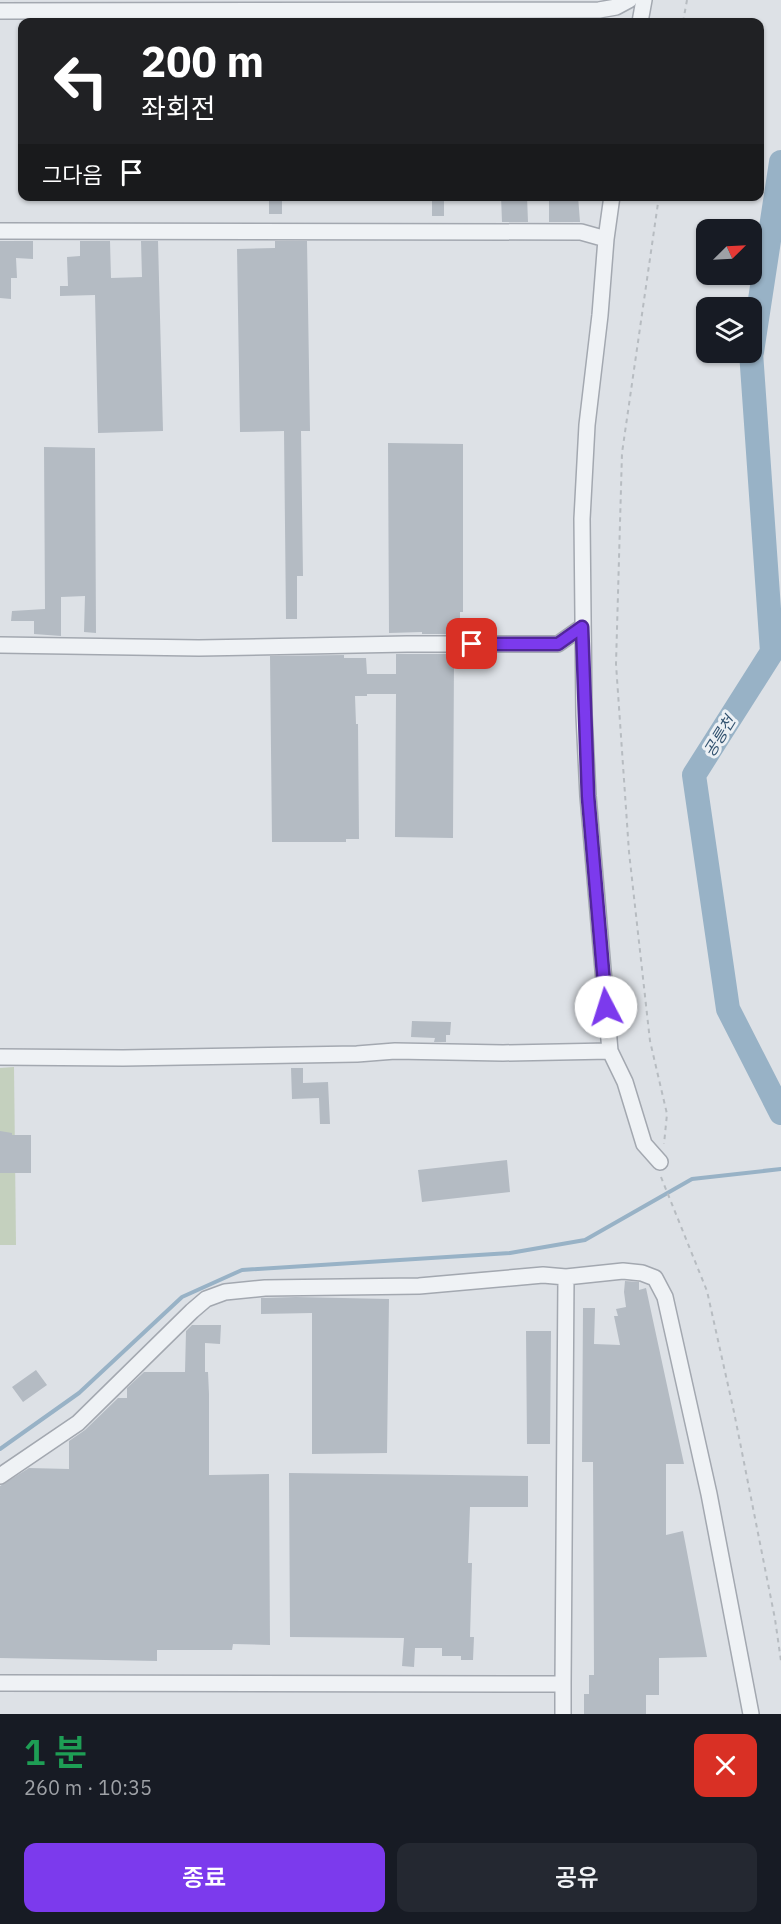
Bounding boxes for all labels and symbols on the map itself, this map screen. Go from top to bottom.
north arrow [696,219,762,285]
pin [446,618,497,669]
water label: 공릉천 [699,710,740,760]
position arrow [574,975,638,1039]

